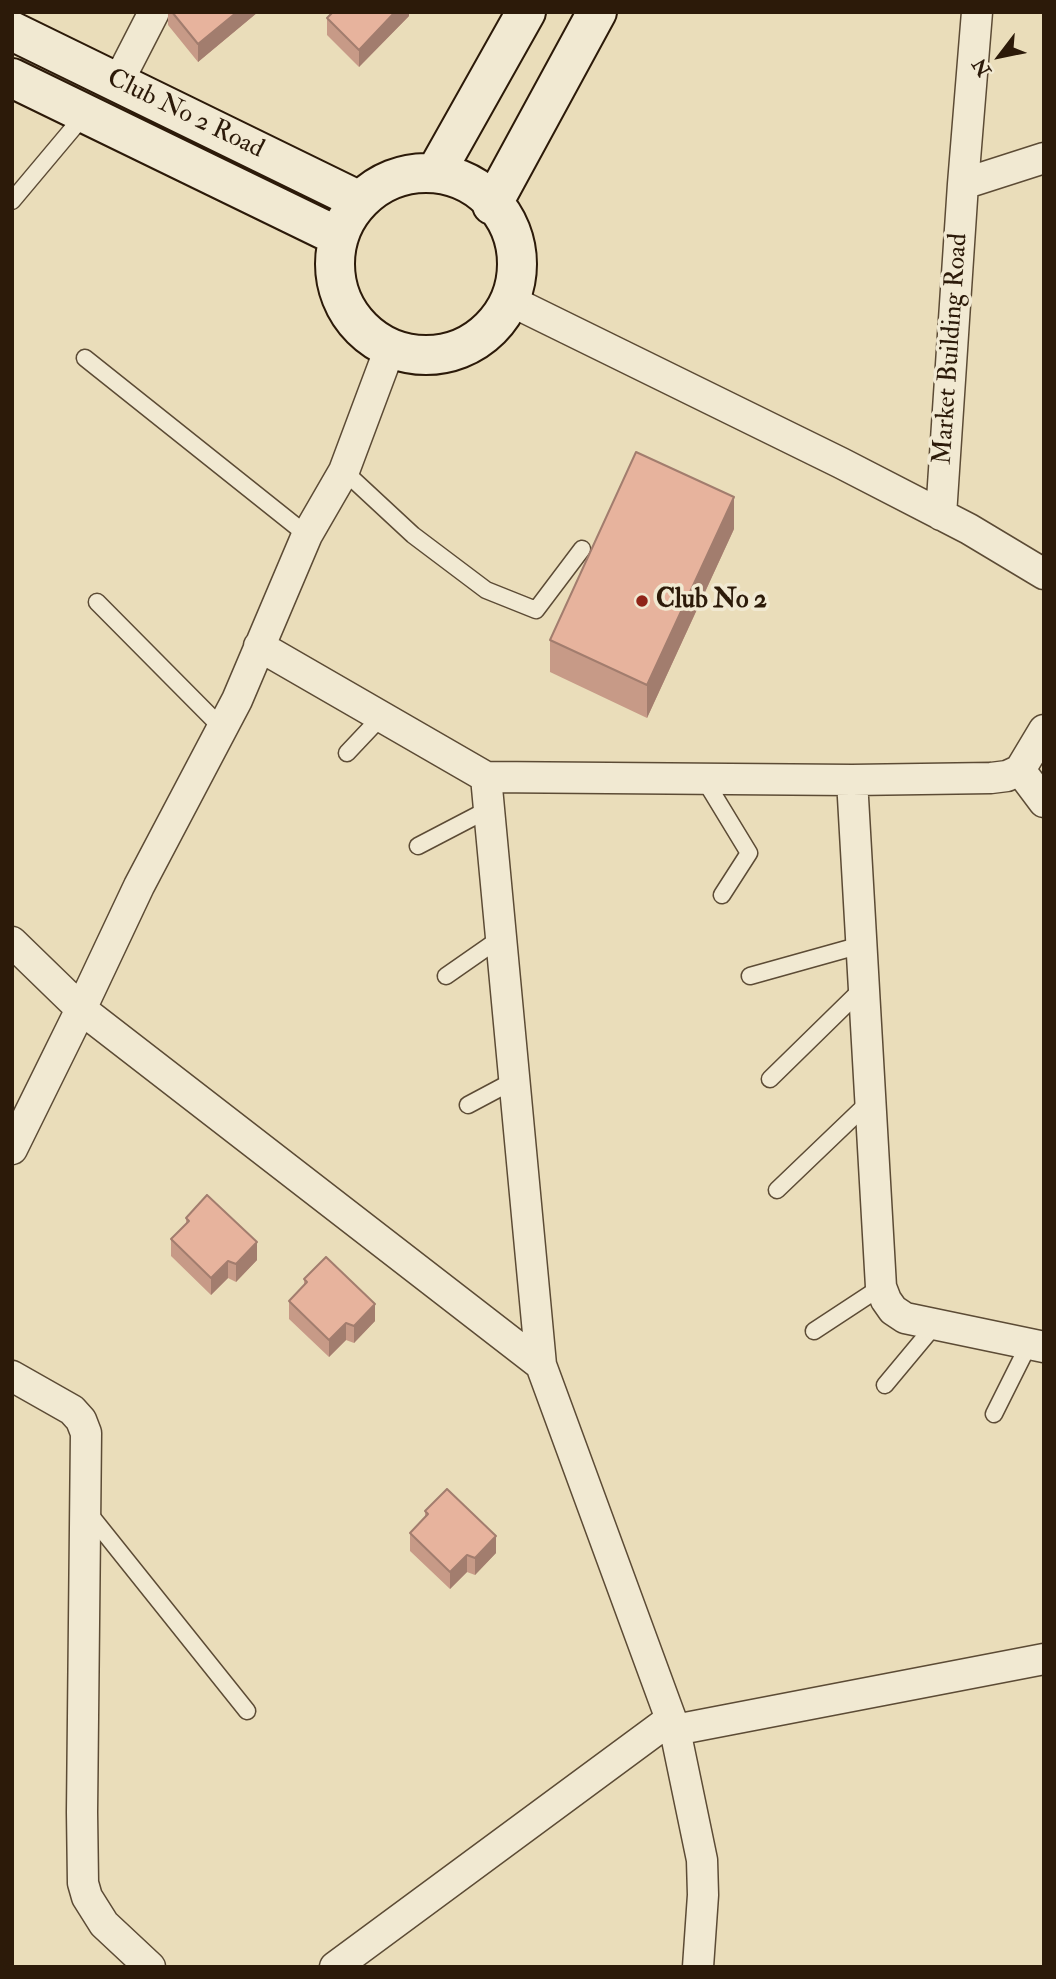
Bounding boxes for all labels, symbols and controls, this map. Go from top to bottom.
north arrow [965,21,1035,91]
text: N [968,54,997,81]
street label: Club No 2 Road [101,64,269,166]
street label: Market Building Road [928,232,976,466]
place label: Club No 2 [656,585,767,617]
marker: Club No 2 [634,593,650,609]

